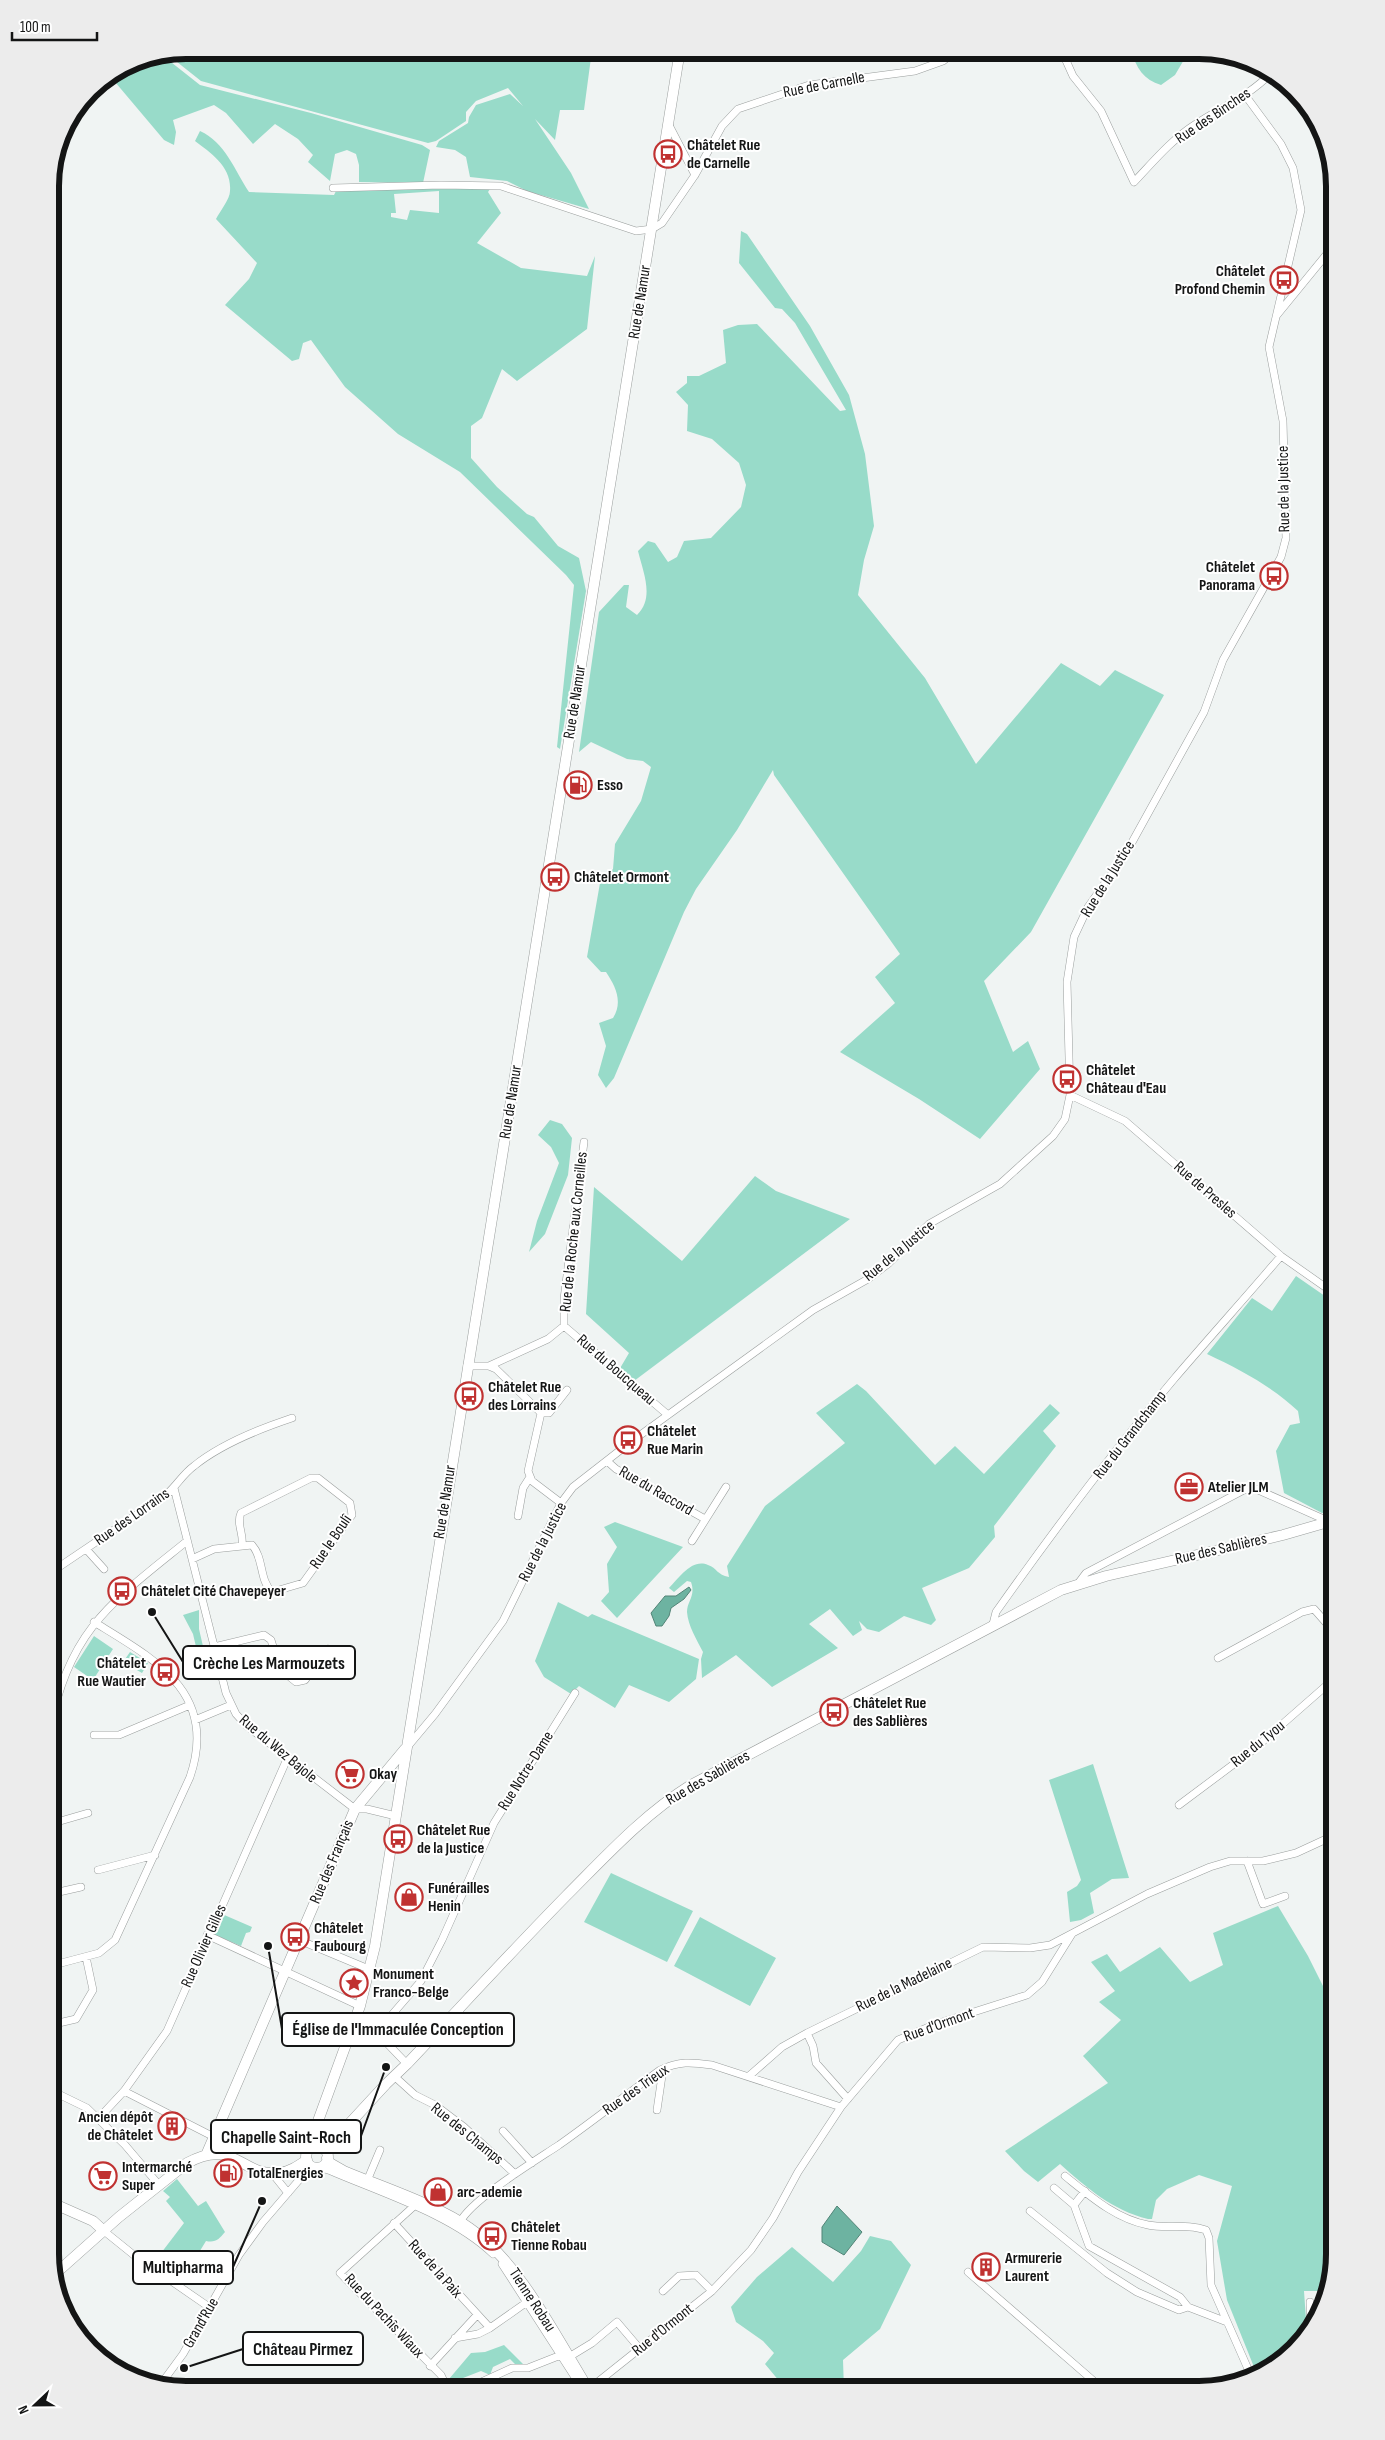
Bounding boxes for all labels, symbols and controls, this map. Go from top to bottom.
scale bar [12,10,98,42]
text: 100 m [20,18,51,37]
street label: Rue de Carnelle [782,68,866,102]
street label: Rue des Binches [1172,84,1255,148]
place label: Châtelet Rue de Carnelle [687,136,761,173]
bus stop icon: Châtelet Rue de Carnelle [653,139,683,169]
place label: Châtelet Profond Chemin [1175,262,1265,299]
street label: Rue de Namur [625,263,655,340]
bus stop icon: Châtelet Profond Chemin [1269,265,1299,295]
street label: Rue de la Justice [1274,445,1294,533]
place label: Châtelet Panorama [1199,558,1255,595]
bus stop icon: Châtelet Panorama [1259,561,1289,591]
street label: Rue de Namur [560,663,590,740]
fuel station icon: Esso [563,770,593,800]
place label: Esso [597,776,623,795]
street label: Rue de la Justice [1077,837,1139,921]
bus stop icon: Châtelet Ormont [540,862,570,892]
place label: Châtelet Ormont [574,868,669,887]
place label: Châtelet Château d'Eau [1086,1061,1166,1098]
street label: Rue de Namur [496,1063,526,1140]
bus stop icon: Châtelet Château d'Eau [1052,1064,1082,1094]
street label: Rue de la Roche aux Corneilles [556,1151,592,1313]
street label: Rue de Presles [1170,1158,1241,1223]
street label: Rue de la Justice [859,1216,939,1286]
street label: Rue du Boucqueau [573,1331,659,1409]
place label: Châtelet Rue des Lorrains [488,1378,562,1415]
bus stop icon: Châtelet Rue des Lorrains [454,1381,484,1411]
street label: Rue du Grandchamp [1089,1387,1171,1483]
place label: Châtelet Rue Marin [647,1422,703,1459]
bus stop icon: Châtelet Rue Marin [613,1425,643,1455]
street label: Rue du Raccord [615,1462,697,1520]
street label: Rue de Namur [430,1463,460,1540]
office icon: Atelier JLM [1174,1472,1204,1502]
place label: Atelier JLM [1207,1478,1269,1497]
street label: Rue des Lorrains [91,1484,173,1550]
street label: Rue de la Justice [515,1499,571,1585]
street label: Rue le Boulî [306,1510,357,1573]
street label: Rue des Sablières [1173,1529,1269,1569]
bus stop icon: Châtelet Cité Chavepeyer [107,1576,137,1606]
place label: Châtelet Cité Chavepeyer [141,1582,286,1601]
callout: Crèche Les Marmouzets [183,1646,355,1679]
text: Crèche Les Marmouzets [193,1653,345,1674]
place label: Châtelet Rue Wautier [77,1654,146,1691]
bus stop icon: Châtelet Rue Wautier [150,1657,180,1687]
place label: Châtelet Rue des Sablières [853,1694,927,1731]
bus stop icon: Châtelet Rue des Sablières [819,1697,849,1727]
street label: Rue du Wez Bajole [235,1711,321,1787]
street label: Rue du Tyou [1227,1716,1289,1772]
street label: Rue Notre-Dame [494,1728,558,1814]
street label: Rue des Sablières [663,1746,753,1810]
supermarket icon: Okay [335,1759,365,1789]
place label: Okay [369,1765,397,1784]
street label: Rue des Français [306,1817,358,1907]
place label: Châtelet Rue de la Justice [417,1821,491,1858]
bus stop icon: Châtelet Rue de la Justice [383,1824,413,1854]
place label: Funérailles Henin [428,1879,489,1916]
shop icon: Funérailles Henin [394,1882,424,1912]
street label: Rue Olivier Gilles [177,1901,231,1991]
place label: Châtelet Faubourg [314,1919,366,1956]
bus stop icon: Châtelet Faubourg [280,1922,310,1952]
street label: Rue de la Madelaine [853,1954,955,2016]
place label: Monument Franco-Belge [373,1965,449,2002]
place icon: Monument Franco-Belge [339,1968,369,1998]
street label: Rue d'Ormont [901,2003,977,2046]
callout: Église de l'Immaculée Conception [282,2013,514,2046]
text: Église de l'Immaculée Conception [292,2019,504,2040]
street label: Rue des Trieux [599,2060,673,2120]
street label: Rue des Champs [427,2099,507,2169]
place label: Ancien dépôt de Châtelet [78,2108,153,2145]
building icon: Ancien dépôt de Châtelet [157,2111,187,2141]
callout: Chapelle Saint-Roch [211,2120,361,2153]
text: Chapelle Saint-Roch [221,2127,351,2148]
place label: Intermarché Super [122,2158,193,2195]
fuel station icon: TotalEnergies [213,2158,243,2188]
supermarket icon: Intermarché Super [88,2161,118,2191]
place label: TotalEnergies [247,2164,323,2183]
shop icon: arc-ademie [423,2177,453,2207]
place label: arc-ademie [457,2183,522,2202]
place label: Châtelet Tienne Robau [511,2218,587,2255]
bus stop icon: Châtelet Tienne Robau [477,2221,507,2251]
street label: Rue de la Paix [404,2236,466,2302]
place label: Armurerie Laurent [1004,2249,1062,2286]
callout: Multipharma [133,2251,233,2284]
building icon: Armurerie Laurent [971,2252,1001,2282]
text: Multipharma [143,2257,223,2278]
street label: Tienne Robau [504,2265,560,2335]
street label: Rue du Pachîs Wiaux [340,2270,428,2362]
street label: Grand'Rue [179,2294,223,2352]
street label: Rue d'Ormont [628,2299,698,2361]
callout: Château Pirmez [243,2332,363,2365]
text: Château Pirmez [253,2339,353,2360]
north arrow [10,2380,60,2430]
text: N [14,2403,33,2416]

